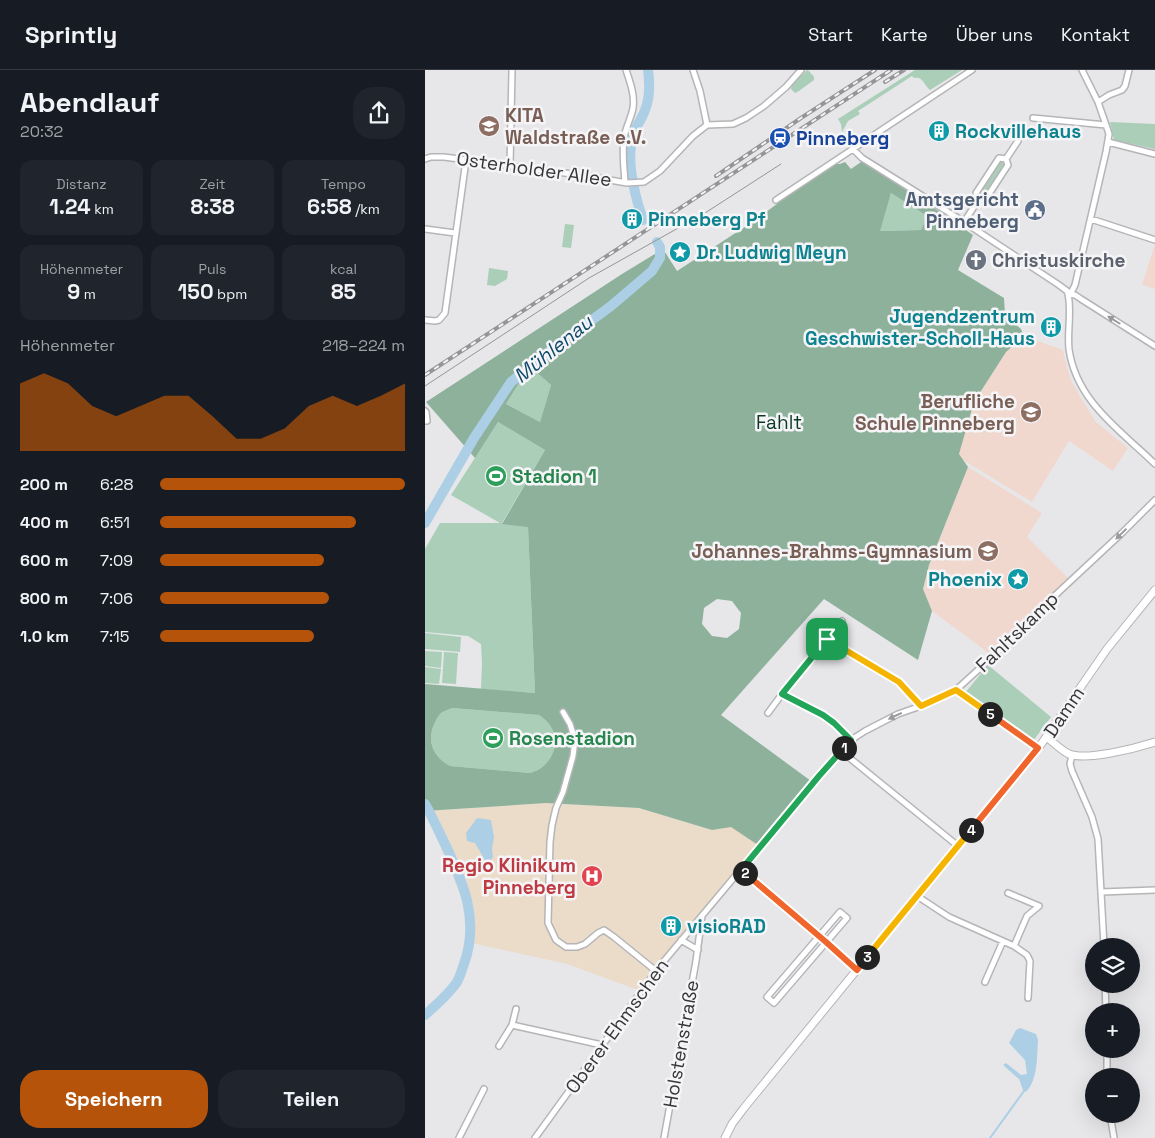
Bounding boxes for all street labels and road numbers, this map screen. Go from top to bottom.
street label: Osterholder Allee [455,146,613,192]
street label: Fahltskamp [970,586,1064,678]
street label: Damm [1038,682,1090,742]
street label: Oberer Ehmschen [560,954,674,1098]
street label: Holstenstraße [657,978,705,1110]

